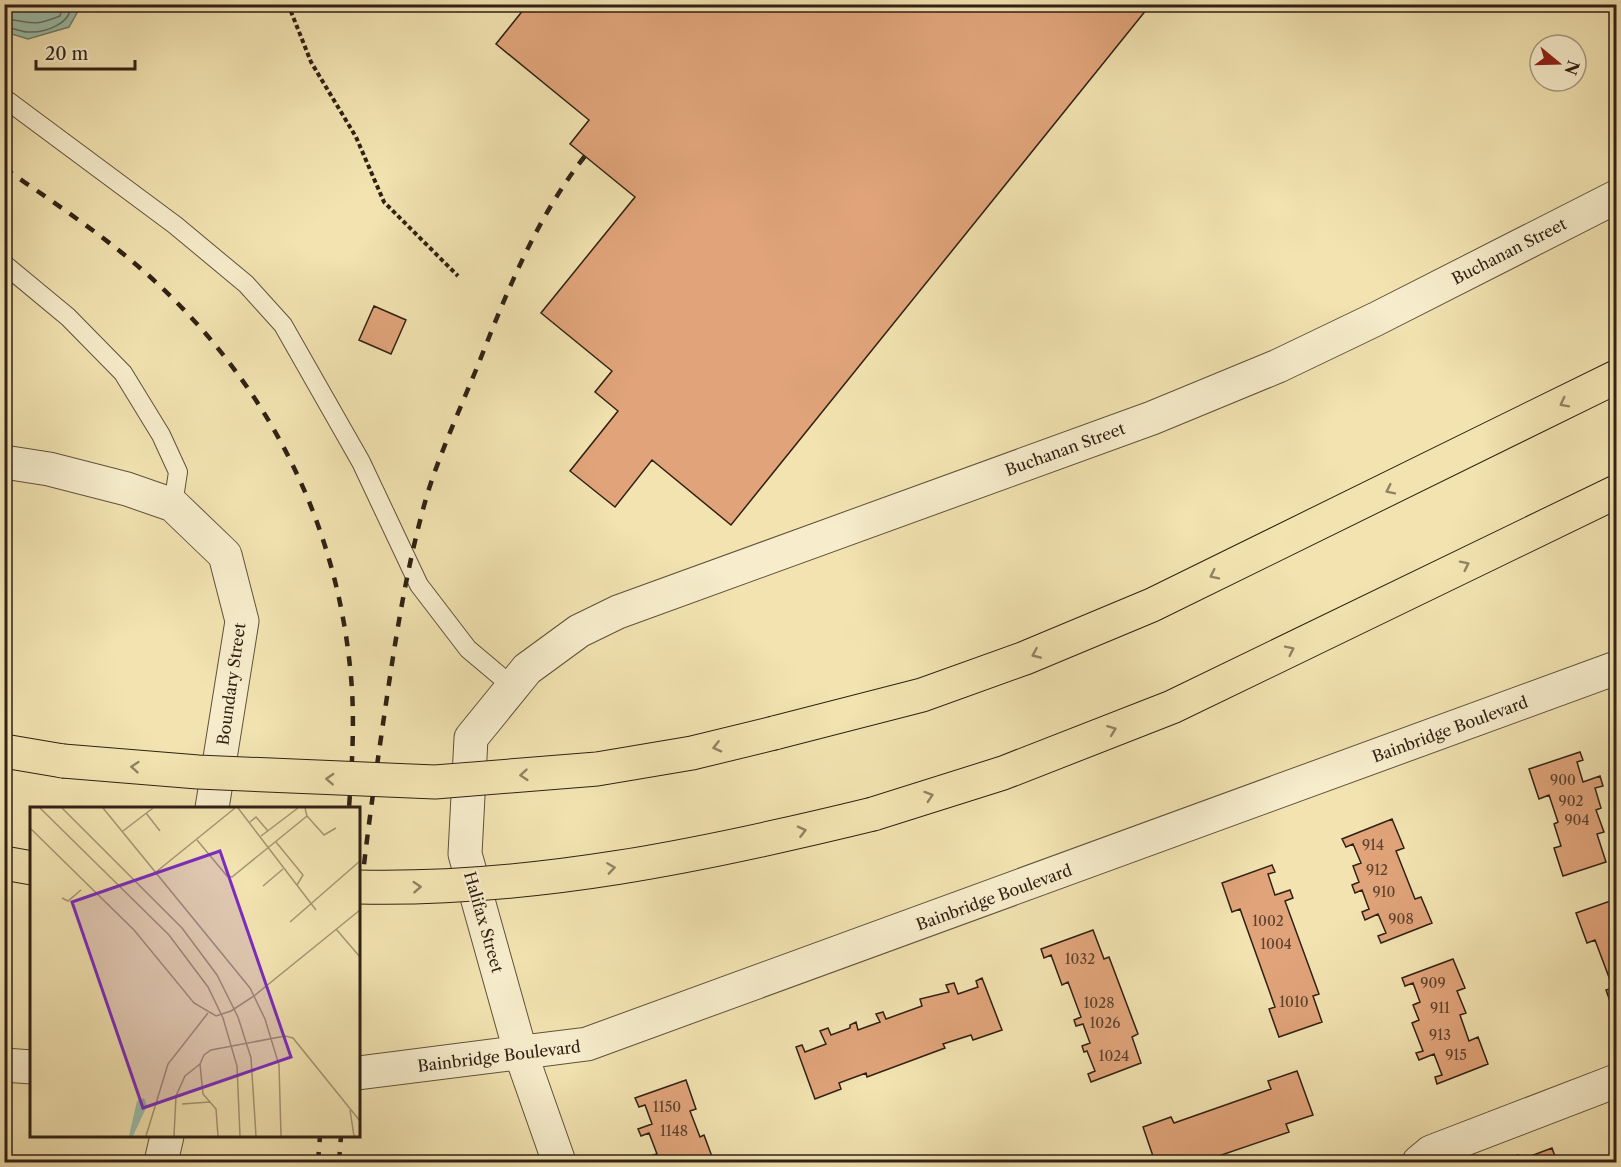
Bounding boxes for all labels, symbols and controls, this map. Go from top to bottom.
scale bar [36,33,135,71]
north arrow [1528,33,1588,93]
text: 20 m [45,43,89,65]
text: N [1560,58,1584,78]
street label: Buchanan Street [1448,213,1570,289]
one-way arrow [1560,396,1571,407]
street label: Buchanan Street [1002,418,1128,480]
one-way arrow [1385,483,1396,495]
one-way arrow [1459,561,1470,573]
one-way arrow [1210,567,1221,579]
street label: Boundary Street [212,621,250,747]
one-way arrow [1283,646,1294,658]
one-way arrow [1031,647,1042,659]
street label: Bainbridge Boulevard [1369,691,1531,766]
one-way arrow [1106,725,1117,738]
one-way arrow [712,739,722,752]
one-way arrow [131,761,140,774]
one-way arrow [520,768,529,781]
house number: 900 [1550,771,1576,789]
one-way arrow [325,772,334,785]
one-way arrow [923,791,934,804]
house number: 902 [1558,792,1584,810]
inset map [30,807,360,1137]
house number: 904 [1564,811,1590,829]
one-way arrow [797,826,807,839]
house number: 914 [1362,836,1384,854]
street label: Bainbridge Boulevard [913,859,1075,934]
house number: 912 [1366,861,1388,879]
one-way arrow [606,863,616,875]
street label: Halifax Street [460,869,508,975]
one-way arrow [412,881,421,894]
house number: 910 [1373,883,1396,901]
house number: 908 [1388,910,1414,928]
house number: 1002 [1252,912,1284,930]
house number: 1004 [1260,935,1292,953]
house number: 1032 [1065,950,1095,968]
house number: 909 [1420,974,1446,992]
house number: 1010 [1279,993,1309,1011]
house number: 1028 [1083,994,1115,1012]
house number: 911 [1430,999,1450,1017]
house number: 1026 [1089,1014,1121,1032]
house number: 913 [1429,1026,1451,1044]
street label: Bainbridge Boulevard [416,1036,582,1076]
house number: 915 [1445,1046,1467,1064]
house number: 1024 [1099,1047,1129,1065]
house number: 1150 [653,1098,681,1116]
house number: 1148 [660,1122,688,1140]

